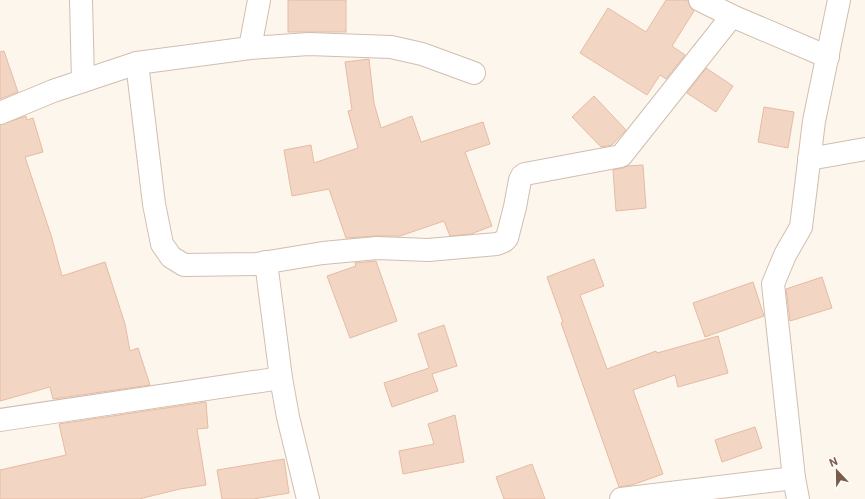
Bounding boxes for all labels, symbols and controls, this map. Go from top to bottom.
north arrow [817,451,857,491]
text: N [827,455,840,470]

